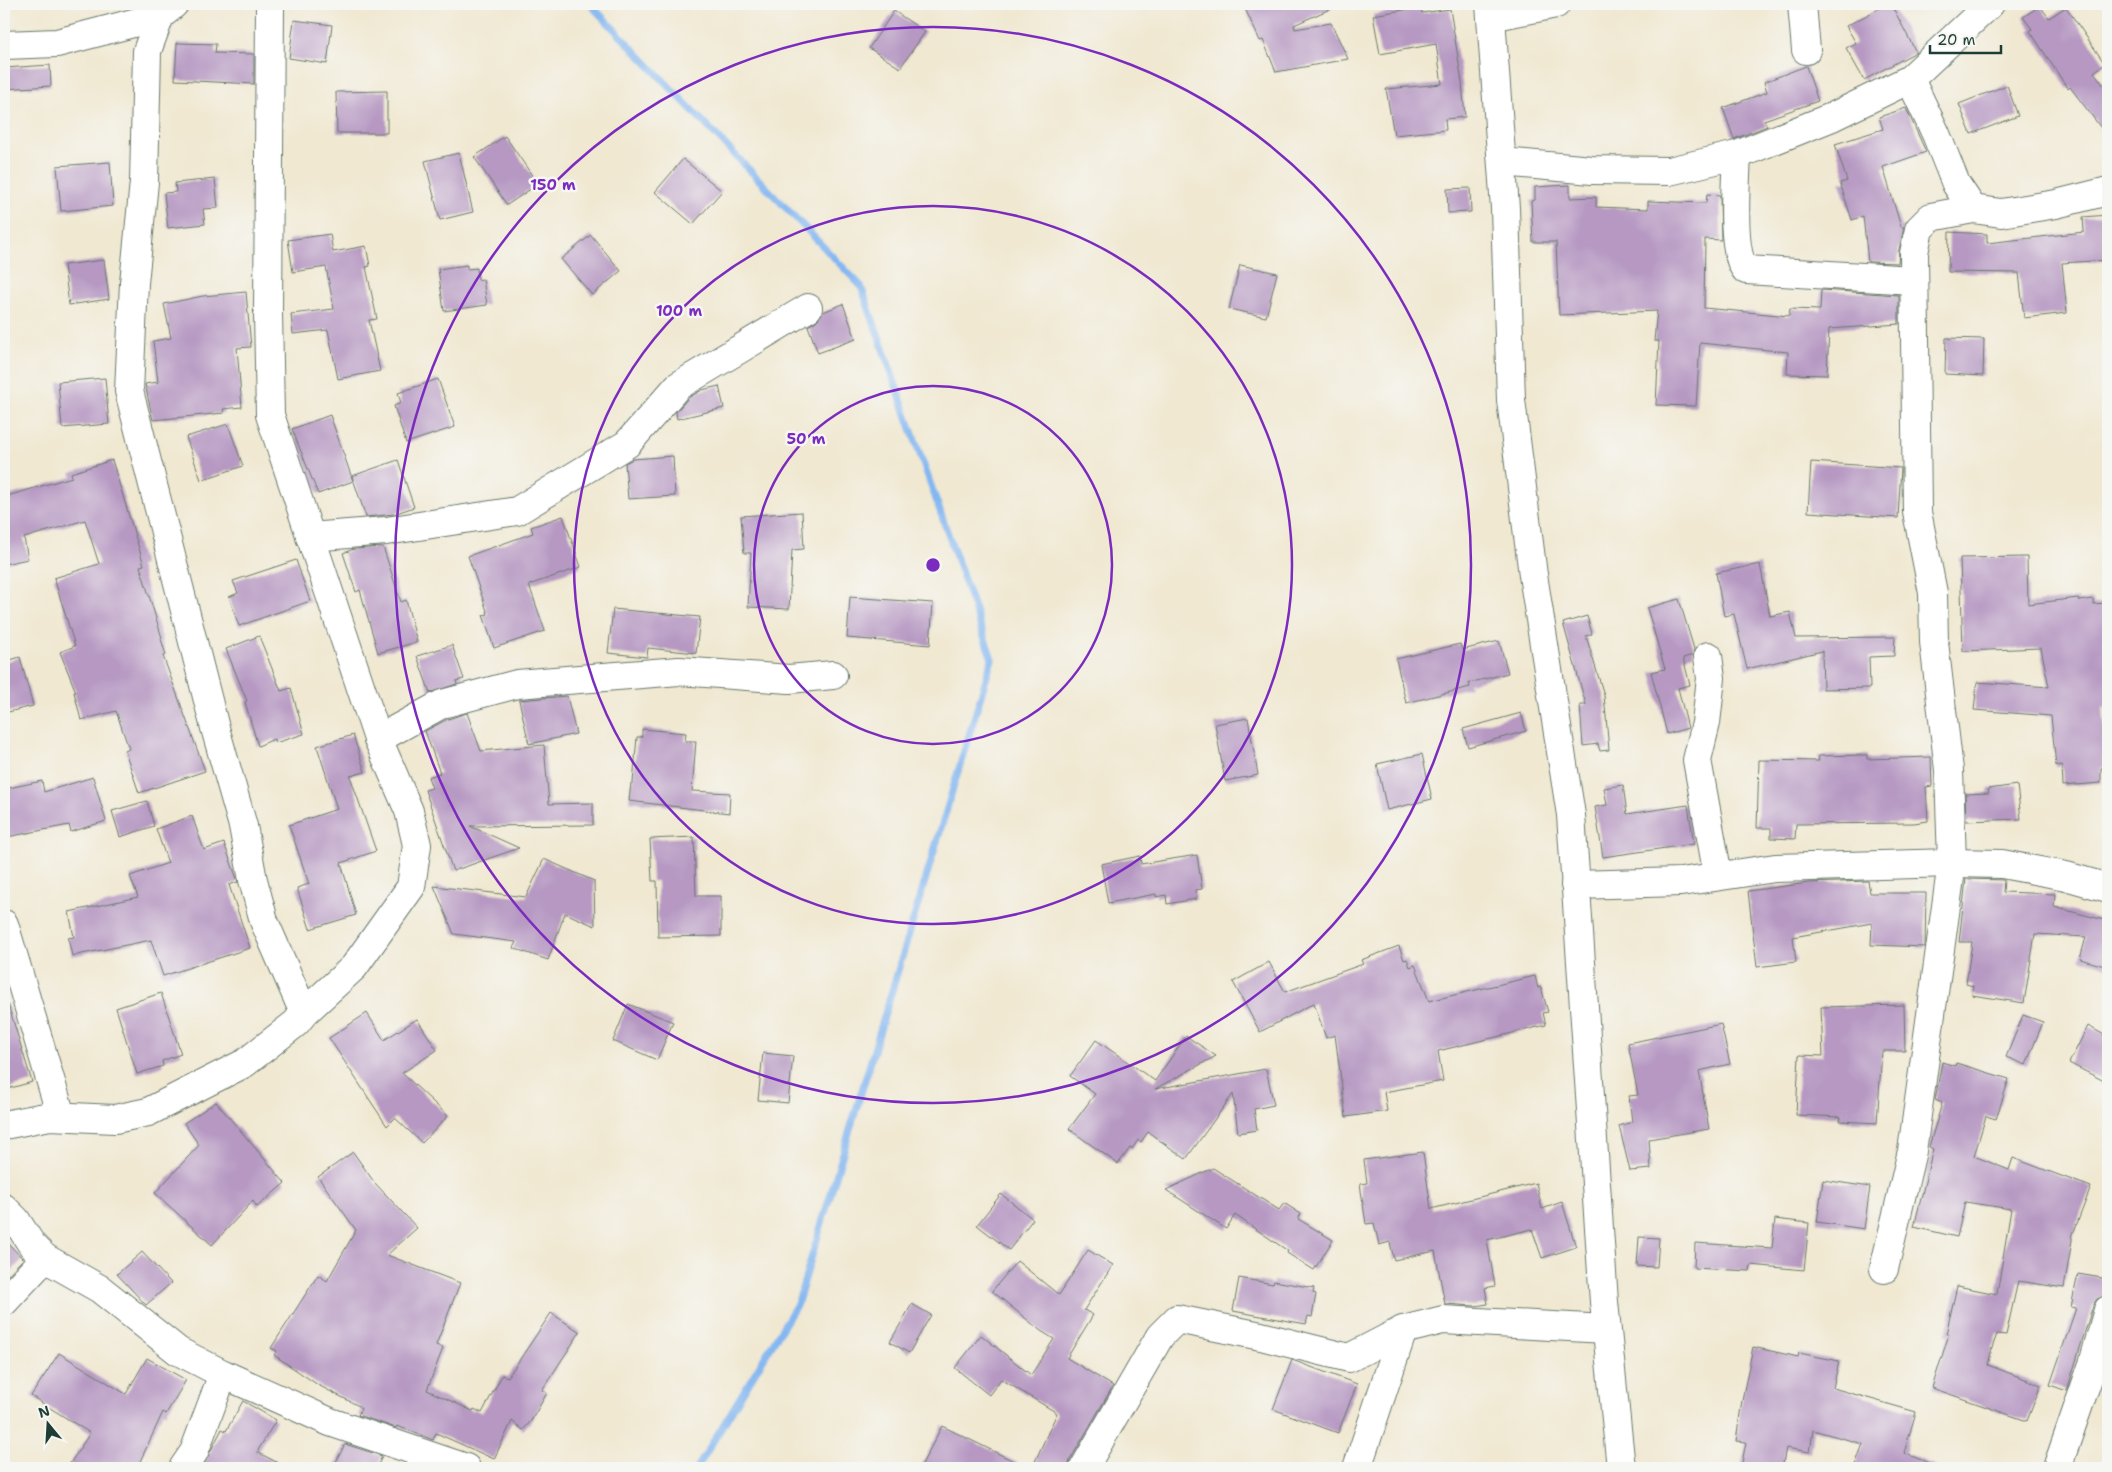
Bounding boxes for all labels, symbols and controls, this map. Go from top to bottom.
scale bar [1930,22,2001,54]
text: 20 m [1937,30,1976,50]
text: 150 m [530,175,576,195]
text: 100 m [656,301,702,321]
text: 50 m [787,429,826,449]
centre of rings [924,556,942,574]
north arrow [22,1400,72,1450]
text: N [36,1401,52,1422]

